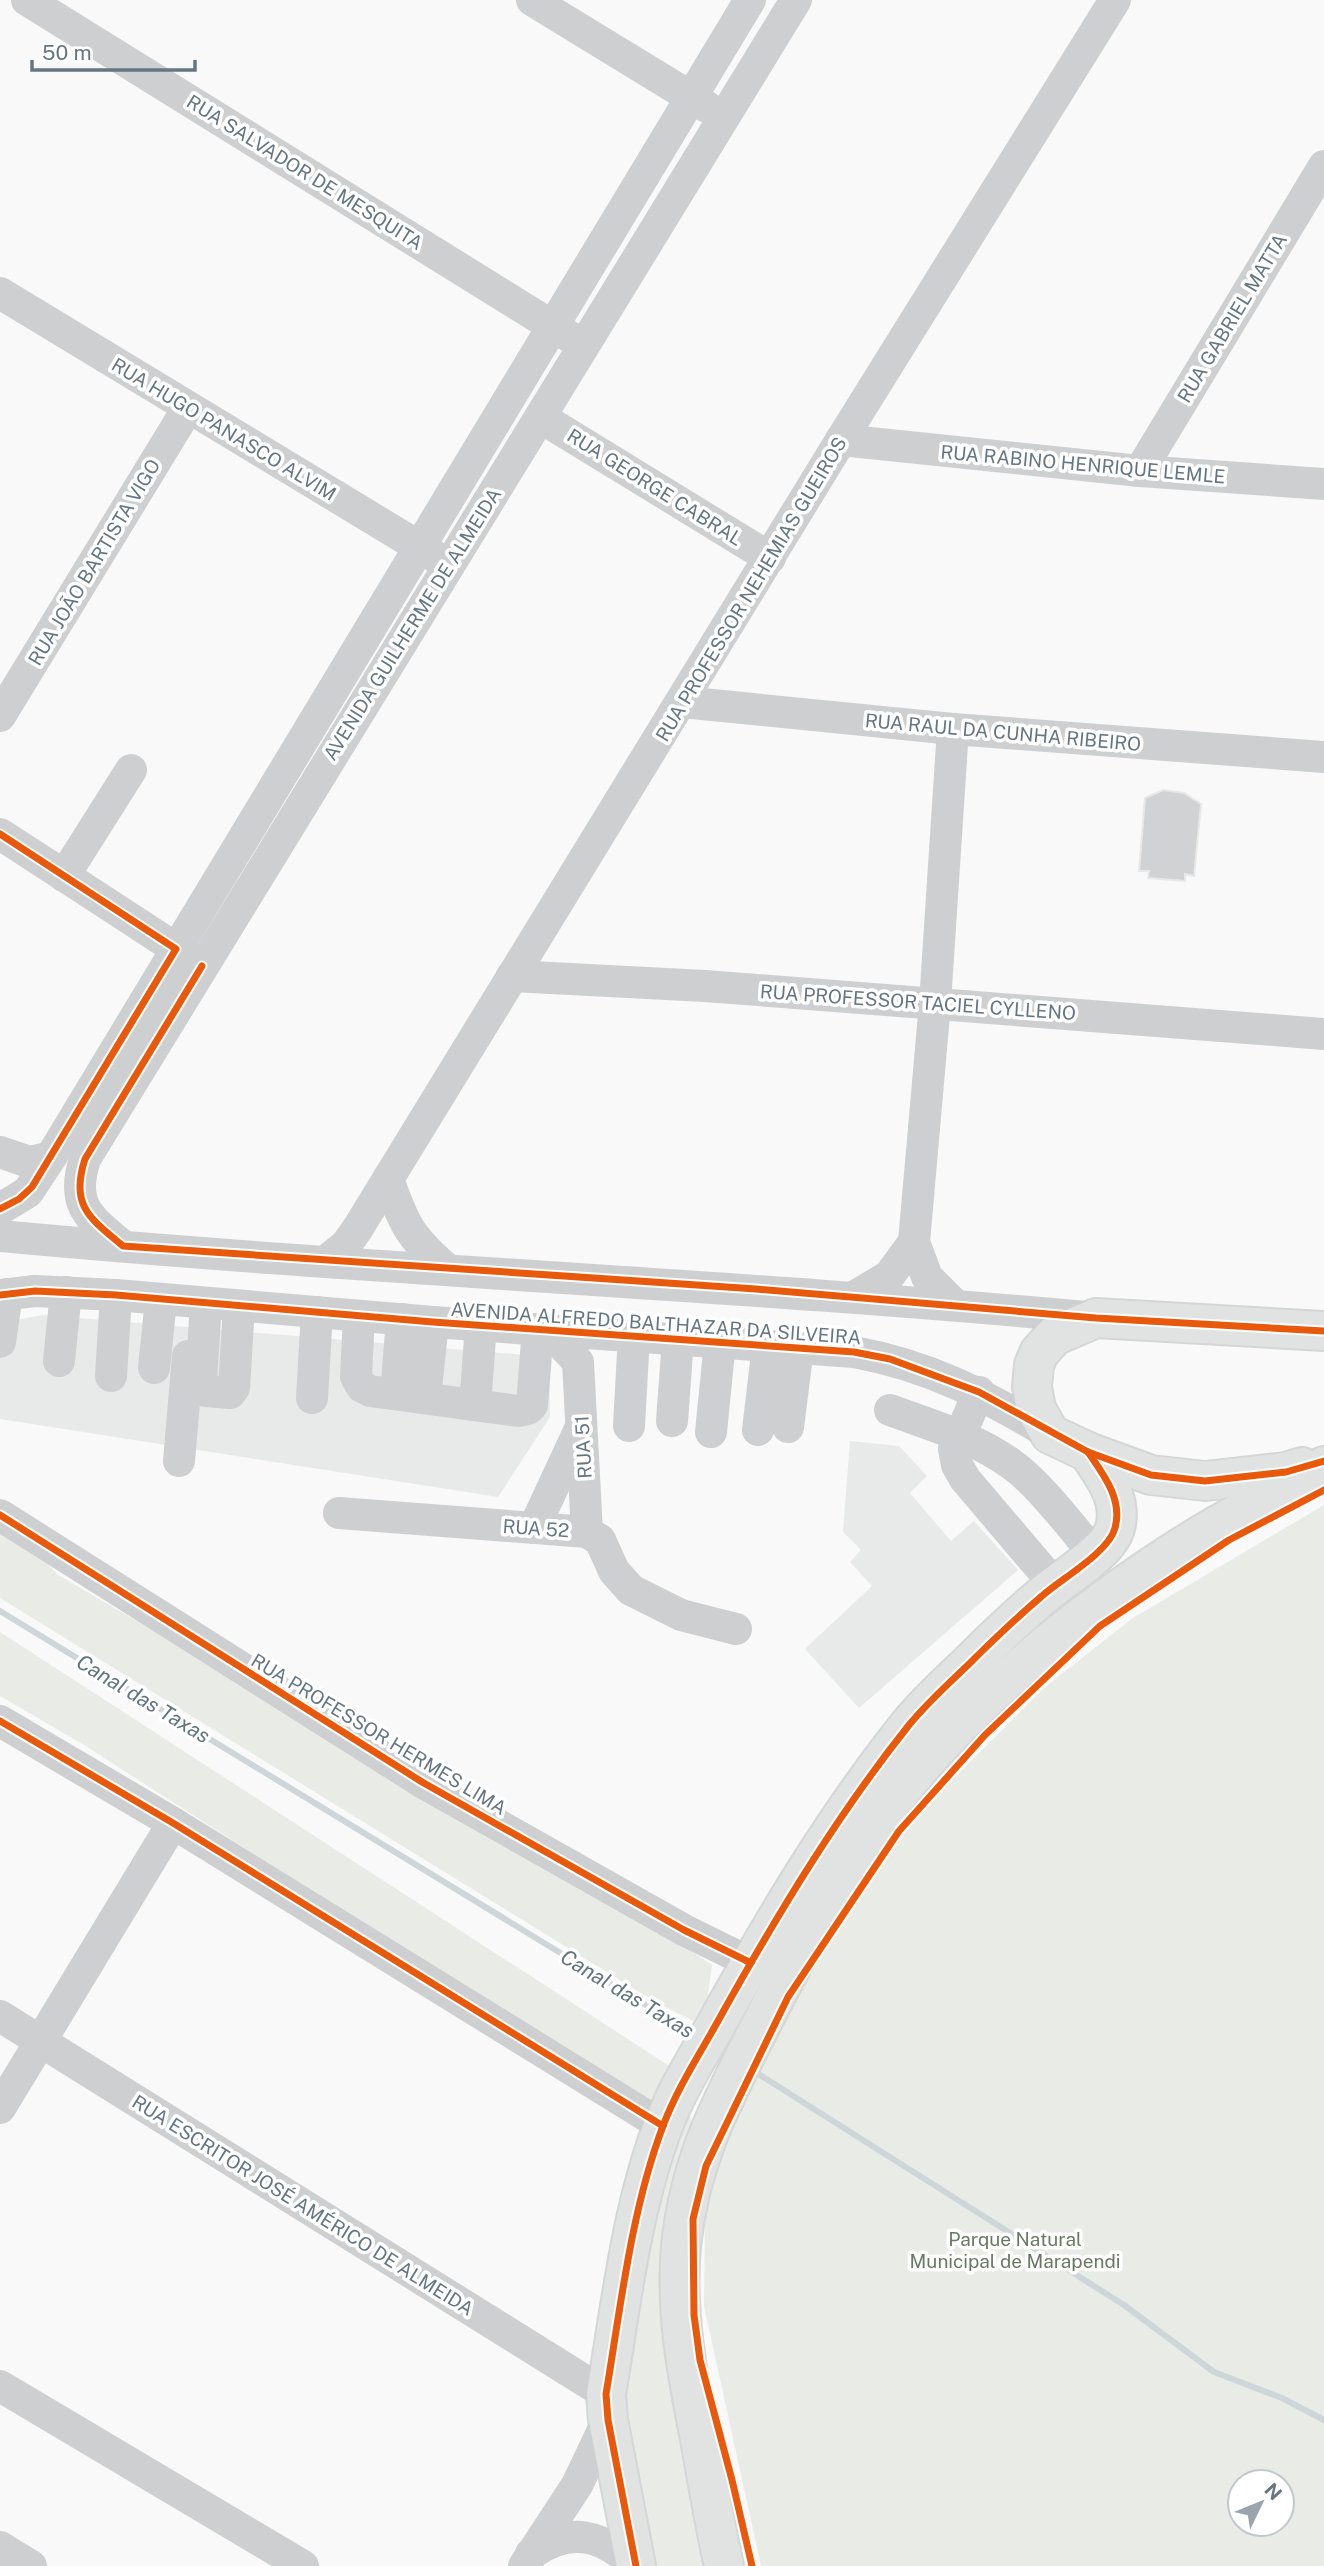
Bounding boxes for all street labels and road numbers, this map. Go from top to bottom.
street label: RUA SALVADOR DE MESQUITA [183,90,427,254]
street label: RUA GABRIEL MATTA [1173,230,1291,406]
street label: RUA HUGO PANASCO ALVIM [108,353,340,505]
street label: RUA GEORGE CABRAL [563,424,747,550]
street label: RUA PROFESSOR NEHEMIAS GUEIROS [651,433,851,745]
street label: RUA RABINO HENRIQUE LEMLE [940,441,1226,487]
street label: RUA JOÃO BARTISTA VIGO [24,455,164,669]
street label: AVENIDA GUILHERME DE ALMEIDA [319,484,505,764]
street label: RUA RAUL DA CUNHA RIBEIRO [864,709,1142,755]
street label: RUA PROFESSOR TACIEL CYLLENO [759,980,1077,1024]
street label: AVENIDA ALFREDO BALTHAZAR DA SILVEIRA [450,1298,862,1348]
street label: RUA 51 [570,1415,596,1479]
street label: RUA 52 [502,1515,570,1541]
street label: RUA PROFESSOR HERMES LIMA [247,1649,511,1819]
street label: RUA ESCRITOR JOSÉ AMÉRICO DE ALMEIDA [128,2090,478,2320]

